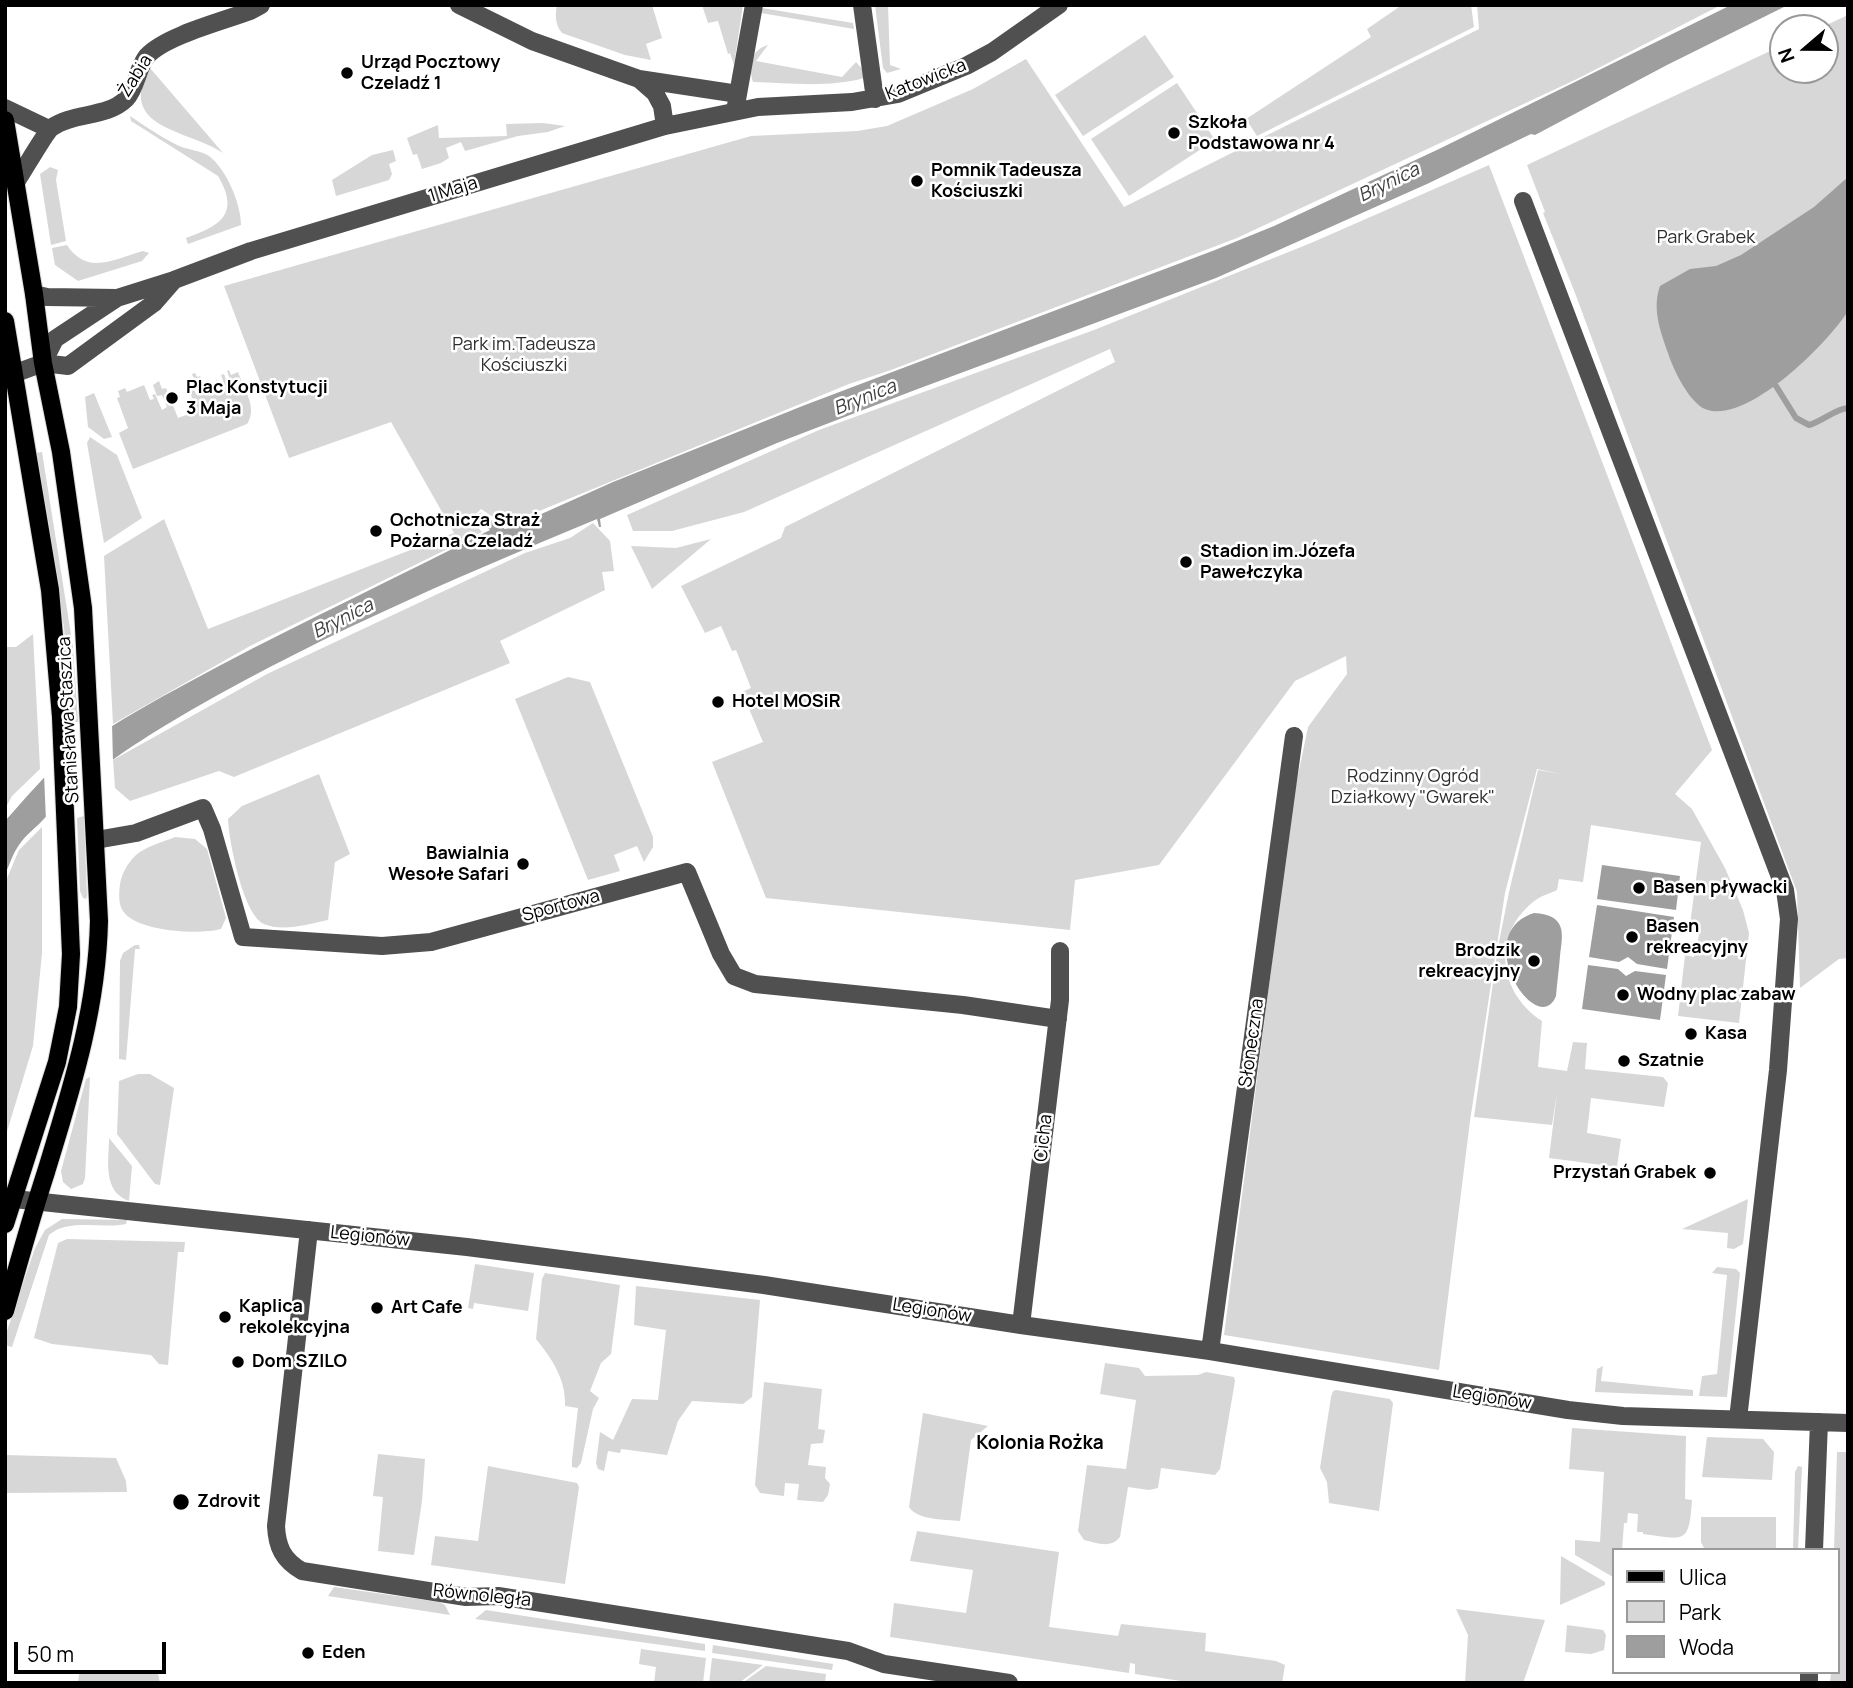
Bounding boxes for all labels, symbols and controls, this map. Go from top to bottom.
north arrow [1769,14,1839,84]
text: N [1772,45,1801,66]
street label: Żabia [115,51,157,101]
place label: Urząd Pocztowy Czeladź 1 [361,52,500,94]
street label: Katowicka [883,55,969,105]
marker: Urząd Pocztowy Czeladź 1 [339,65,355,81]
place label: Szkoła Podstawowa nr 4 [1188,112,1335,154]
marker: Szkoła Podstawowa nr 4 [1166,125,1182,141]
water label: Brynica [1355,158,1423,208]
place label: Pomnik Tadeusza Kościuszki [931,160,1082,202]
street label: 1 Maja [426,172,480,208]
marker: Pomnik Tadeusza Kościuszki [909,173,925,189]
park label: Park Grabek [1657,227,1755,249]
park label: Park im.Tadeusza Kościuszki [452,334,596,376]
water label: Brynica [831,375,899,421]
place label: Plac Konstytucji 3 Maja [186,377,328,420]
marker: Plac Konstytucji 3 Maja [164,390,180,406]
place label: Ochotnicza Straż Pożarna Czeladź [390,510,540,552]
marker: Ochotnicza Straż Pożarna Czeladź [368,523,384,539]
place label: Stadion im.Józefa Pawełczyka [1200,541,1355,584]
marker: Stadion im.Józefa Pawełczyka [1178,554,1194,570]
water label: Brynica [309,594,377,644]
street label: Stanisława Staszica [54,636,84,804]
place label: Hotel MOSiR [732,691,841,713]
marker: Hotel MOSiR [710,694,726,710]
park label: Rodzinny Ogród Działkowy "Gwarek" [1331,766,1495,808]
place label: Bawialnia Wesołe Safari [388,843,509,886]
marker: Bawialnia Wesołe Safari [515,856,531,872]
place label: Basen pływacki [1653,877,1788,899]
marker: Basen pływacki [1631,880,1647,896]
street label: Sportowa [520,885,602,927]
place label: Basen rekreacyjny [1646,916,1748,958]
marker: Basen rekreacyjny [1624,929,1640,945]
place label: Brodzik rekreacyjny [1418,940,1520,982]
marker: Brodzik rekreacyjny [1526,953,1542,969]
place label: Wodny plac zabaw [1637,984,1796,1006]
marker: Wodny plac zabaw [1615,987,1631,1003]
street label: Słoneczna [1235,997,1269,1089]
place label: Kasa [1705,1023,1747,1045]
marker: Kasa [1683,1026,1699,1042]
place label: Szatnie [1638,1050,1704,1072]
marker: Szatnie [1616,1053,1632,1069]
street label: Cicha [1031,1113,1057,1163]
place label: Przystań Grabek [1553,1162,1696,1184]
marker: Przystań Grabek [1702,1165,1718,1181]
street label: Legionów [329,1222,411,1252]
street label: Legionów [891,1294,973,1328]
place label: Kaplica rekolekcyjna [239,1296,350,1338]
place label: Art Cafe [391,1297,463,1319]
marker: Art Cafe [369,1300,385,1316]
marker: Kaplica rekolekcyjna [217,1309,233,1325]
place label: Dom SZILO [252,1351,347,1373]
marker: Dom SZILO [230,1354,246,1370]
street label: Legionów [1451,1381,1533,1415]
district label: Kolonia Rożka [976,1433,1104,1455]
place label: Zdrovit [197,1491,261,1513]
marker: Zdrovit [171,1492,191,1512]
legend [1612,1548,1839,1674]
text: Ulica [1679,1563,1727,1591]
street label: Równoległa [432,1580,532,1612]
text: Park [1679,1598,1721,1626]
scale bar [18,1628,170,1672]
text: Woda [1679,1633,1734,1661]
text: 50 m [27,1640,74,1668]
place label: Eden [322,1642,365,1664]
marker: Eden [300,1645,316,1661]

